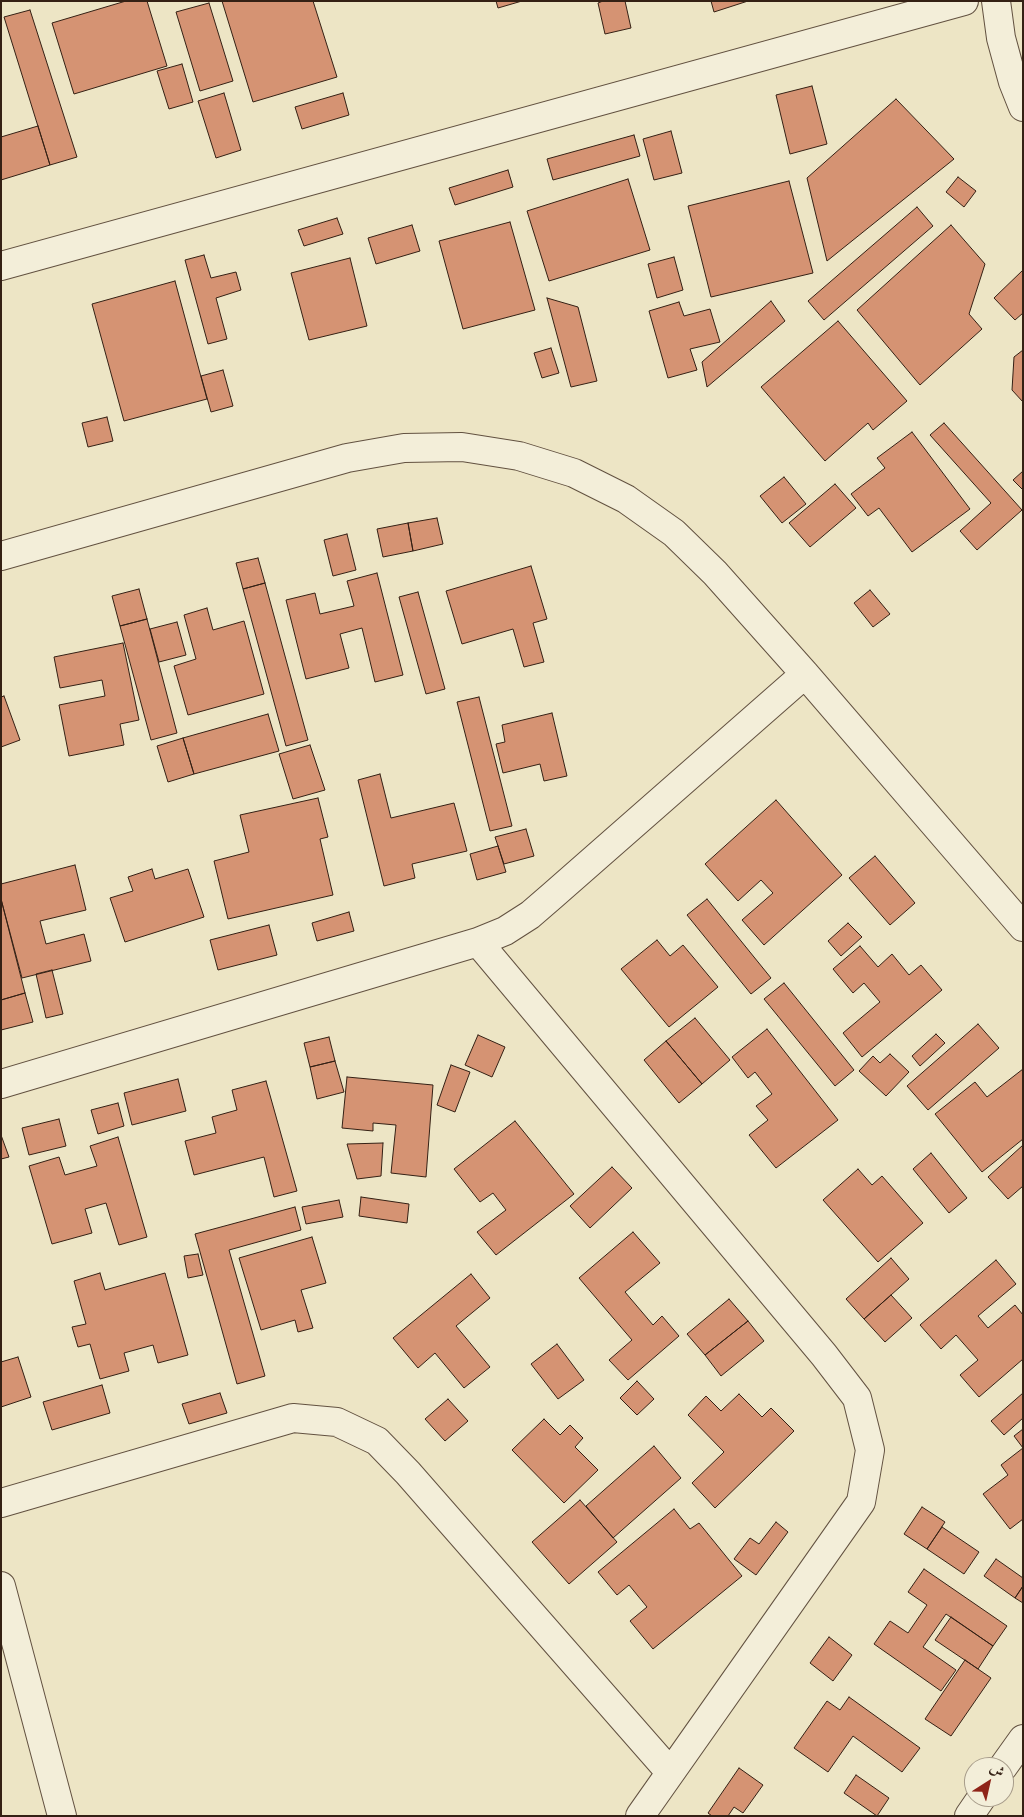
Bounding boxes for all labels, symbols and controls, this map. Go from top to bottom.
north arrow [964,1757,1014,1807]
text: ش [986,1758,1008,1782]

